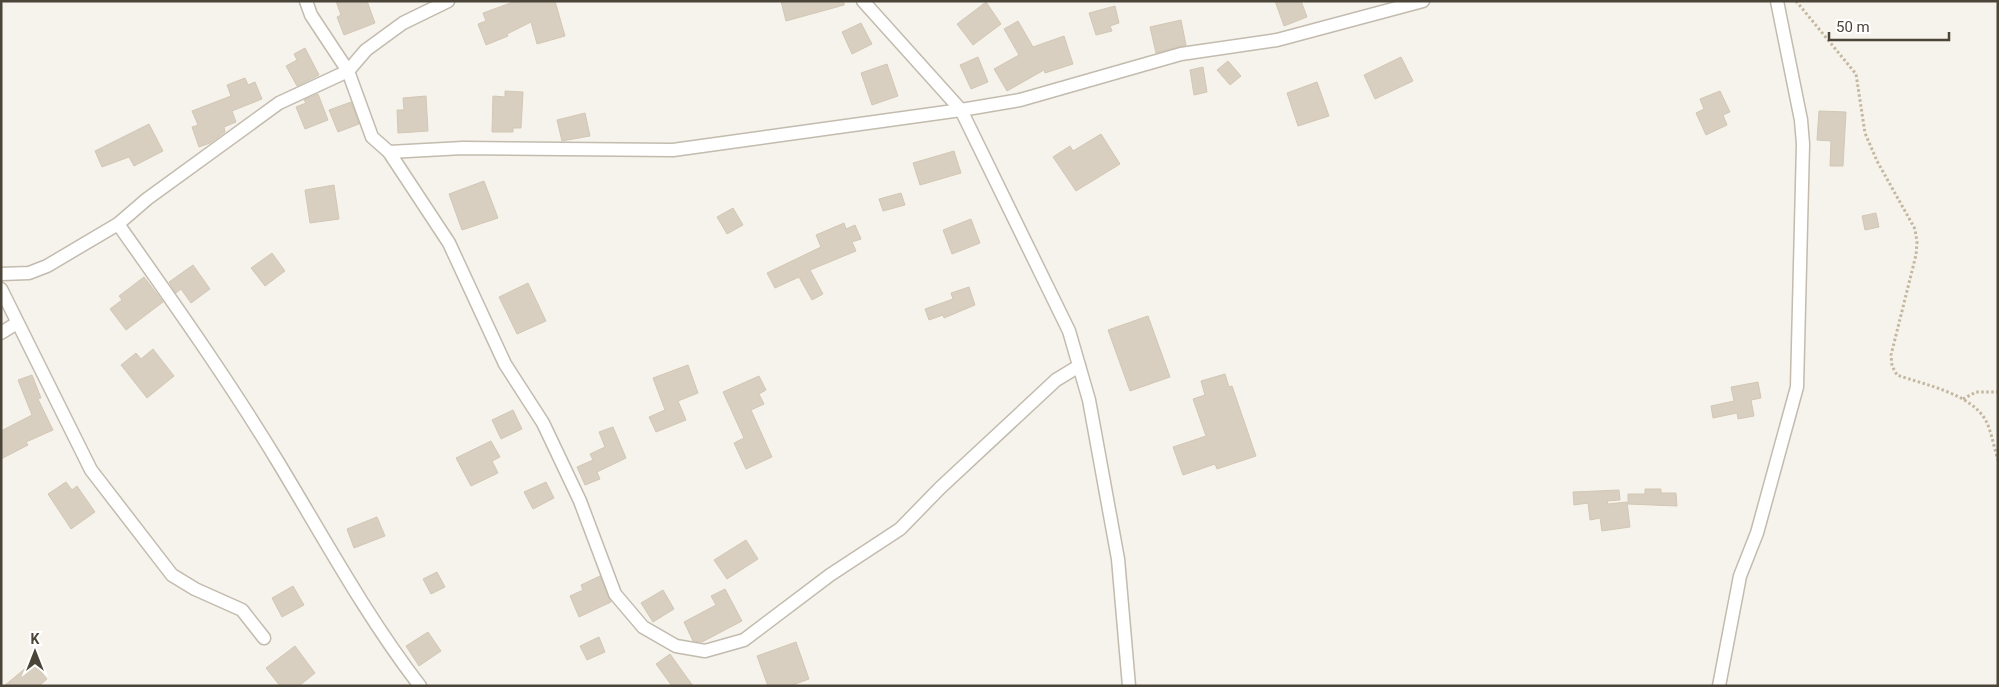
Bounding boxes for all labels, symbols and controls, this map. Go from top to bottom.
scale bar [1829,10,1949,42]
text: 50 m [1836,18,1870,36]
north arrow [10,627,60,677]
text: K [31,631,40,647]

